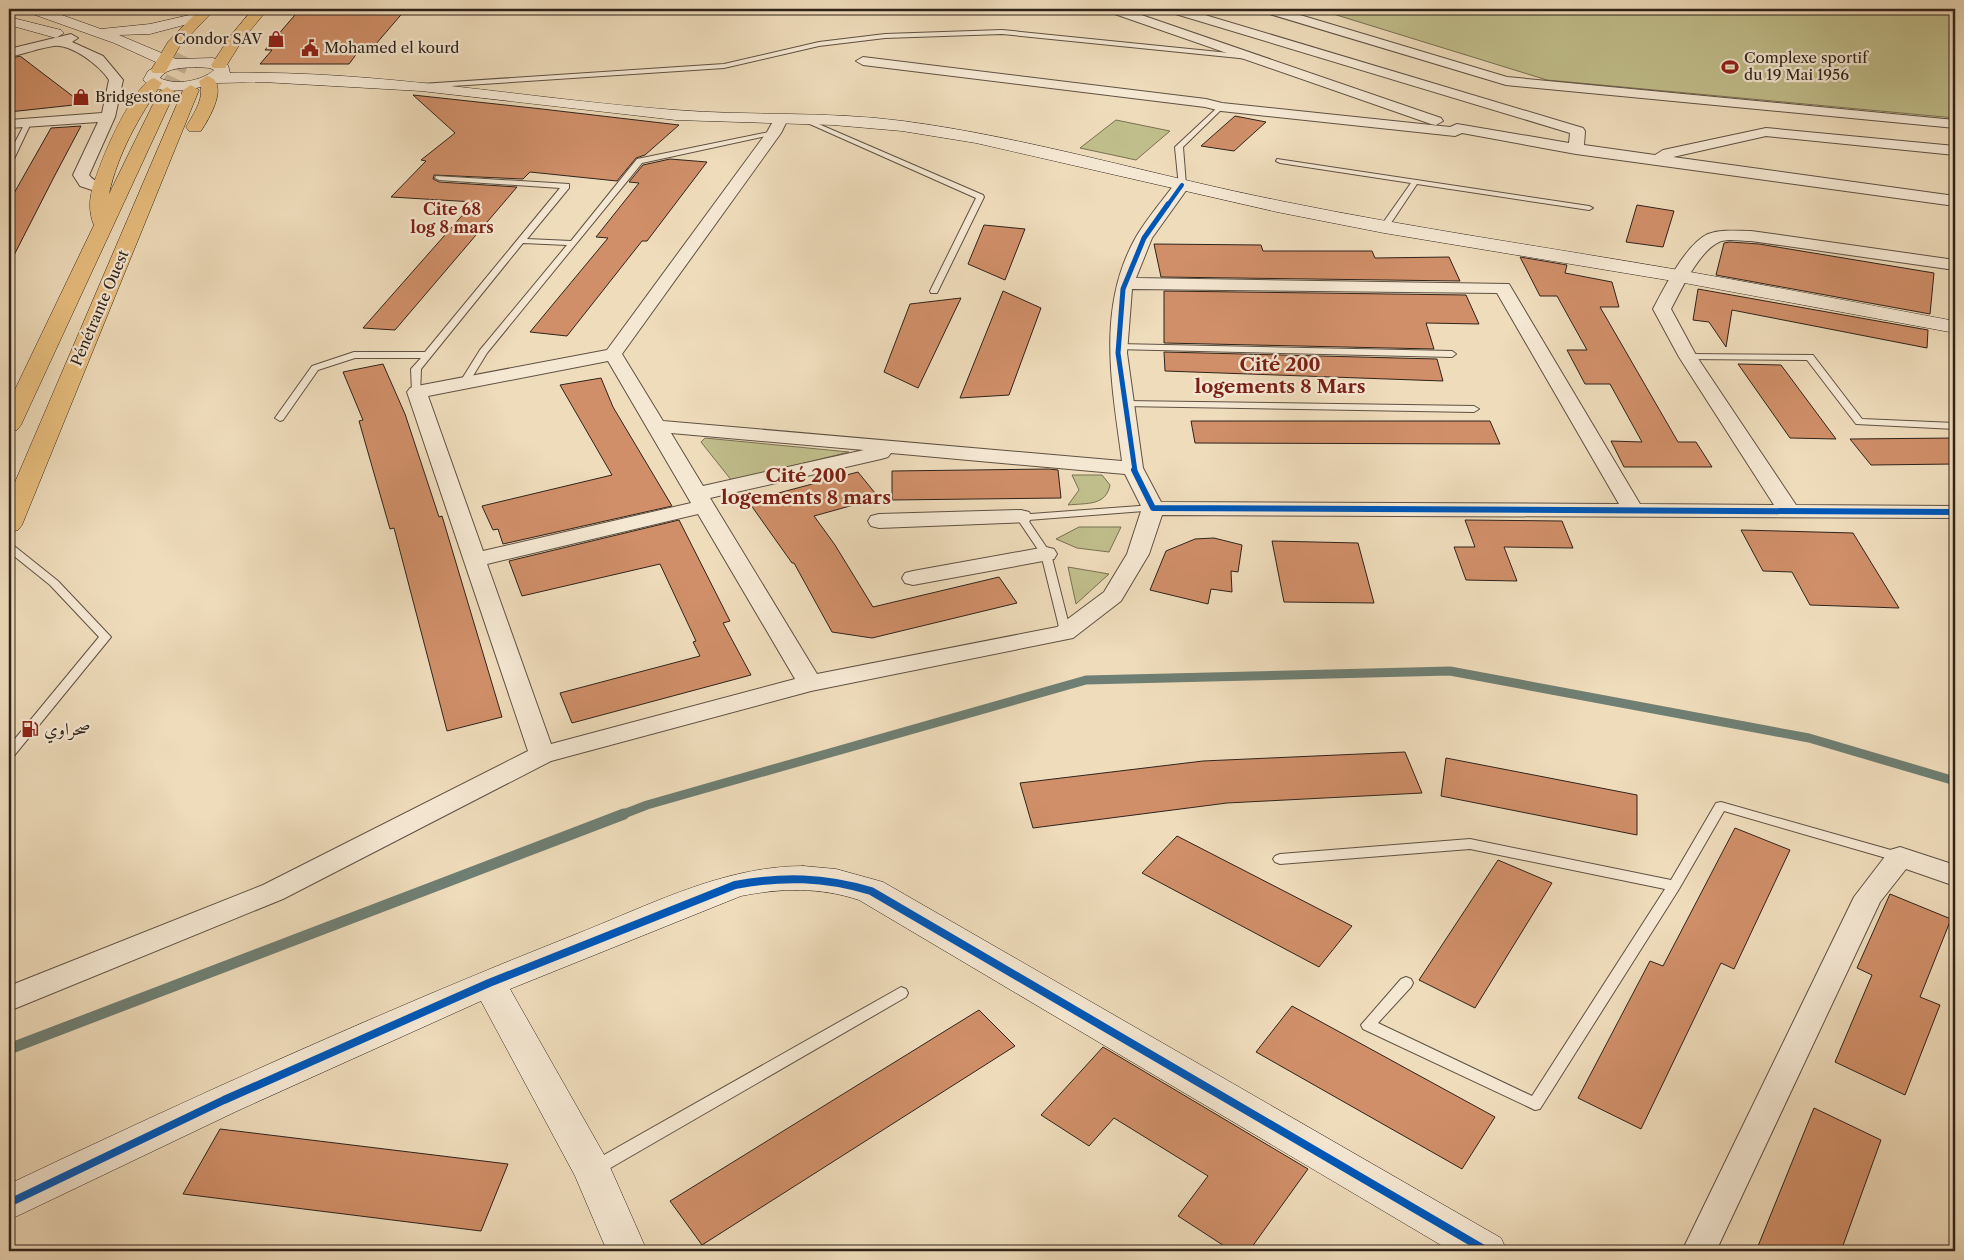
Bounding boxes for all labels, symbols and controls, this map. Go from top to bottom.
place label: Condor SAV [174,29,263,48]
shop icon: Condor SAV [266,29,286,49]
public building icon: Mohamed el kourd [300,38,320,58]
place label: Mohamed el kourd [324,38,459,57]
place label: Complexe sportif du 19 Mai 1956 [1744,48,1869,84]
sports icon: Complexe sportif du 19 Mai 1956 [1720,57,1740,77]
shop icon: Bridgestone [71,87,91,107]
place label: Bridgestone [95,87,180,106]
district label: Cite 68 log 8 mars [410,199,494,237]
street label: Pénétrante Ouest [67,246,133,369]
district label: Cité 200 logements 8 Mars [1194,353,1366,398]
district label: Cité 200 logements 8 mars [721,464,891,509]
place label: صحراوي [44,718,91,744]
fuel station icon: صحراوي [20,719,40,739]

